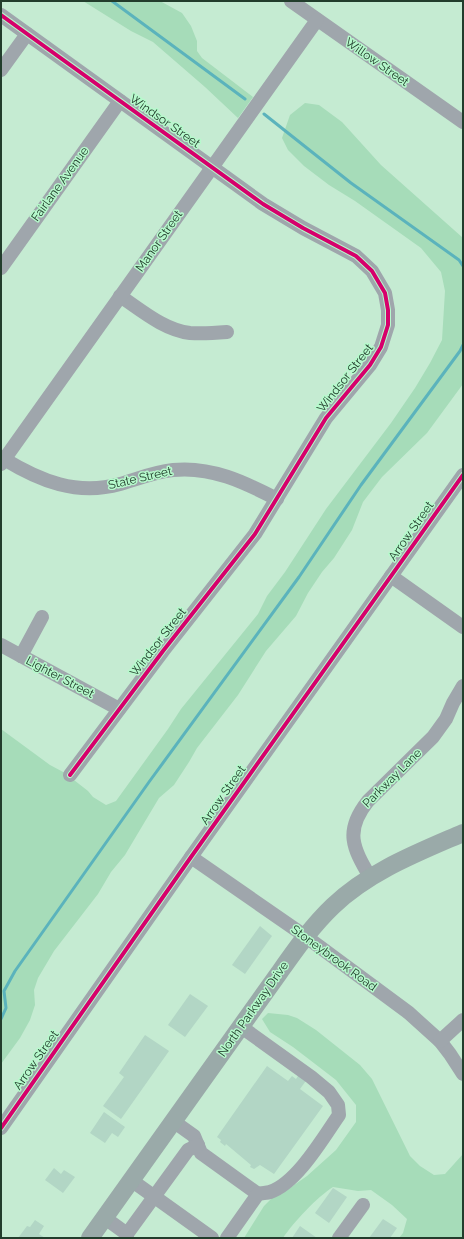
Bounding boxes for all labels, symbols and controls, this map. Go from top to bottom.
street label: Willow Street [343,35,411,89]
street label: Windsor Street [127,92,203,150]
street label: Fairlane Avenue [28,144,92,224]
street label: Manor Street [133,208,185,274]
street label: Windsor Street [314,341,376,415]
street label: State Street [107,464,173,492]
street label: Arrow Street [385,499,437,563]
street label: Windsor Street [127,605,189,679]
street label: Lighter Street [24,653,96,701]
street label: Parkway Lane [360,746,424,810]
street label: Arrow Street [197,763,249,827]
street label: Stoneybrook Road [288,922,380,994]
street label: North Parkway Drive [215,959,291,1059]
street label: Arrow Street [10,1028,62,1092]

